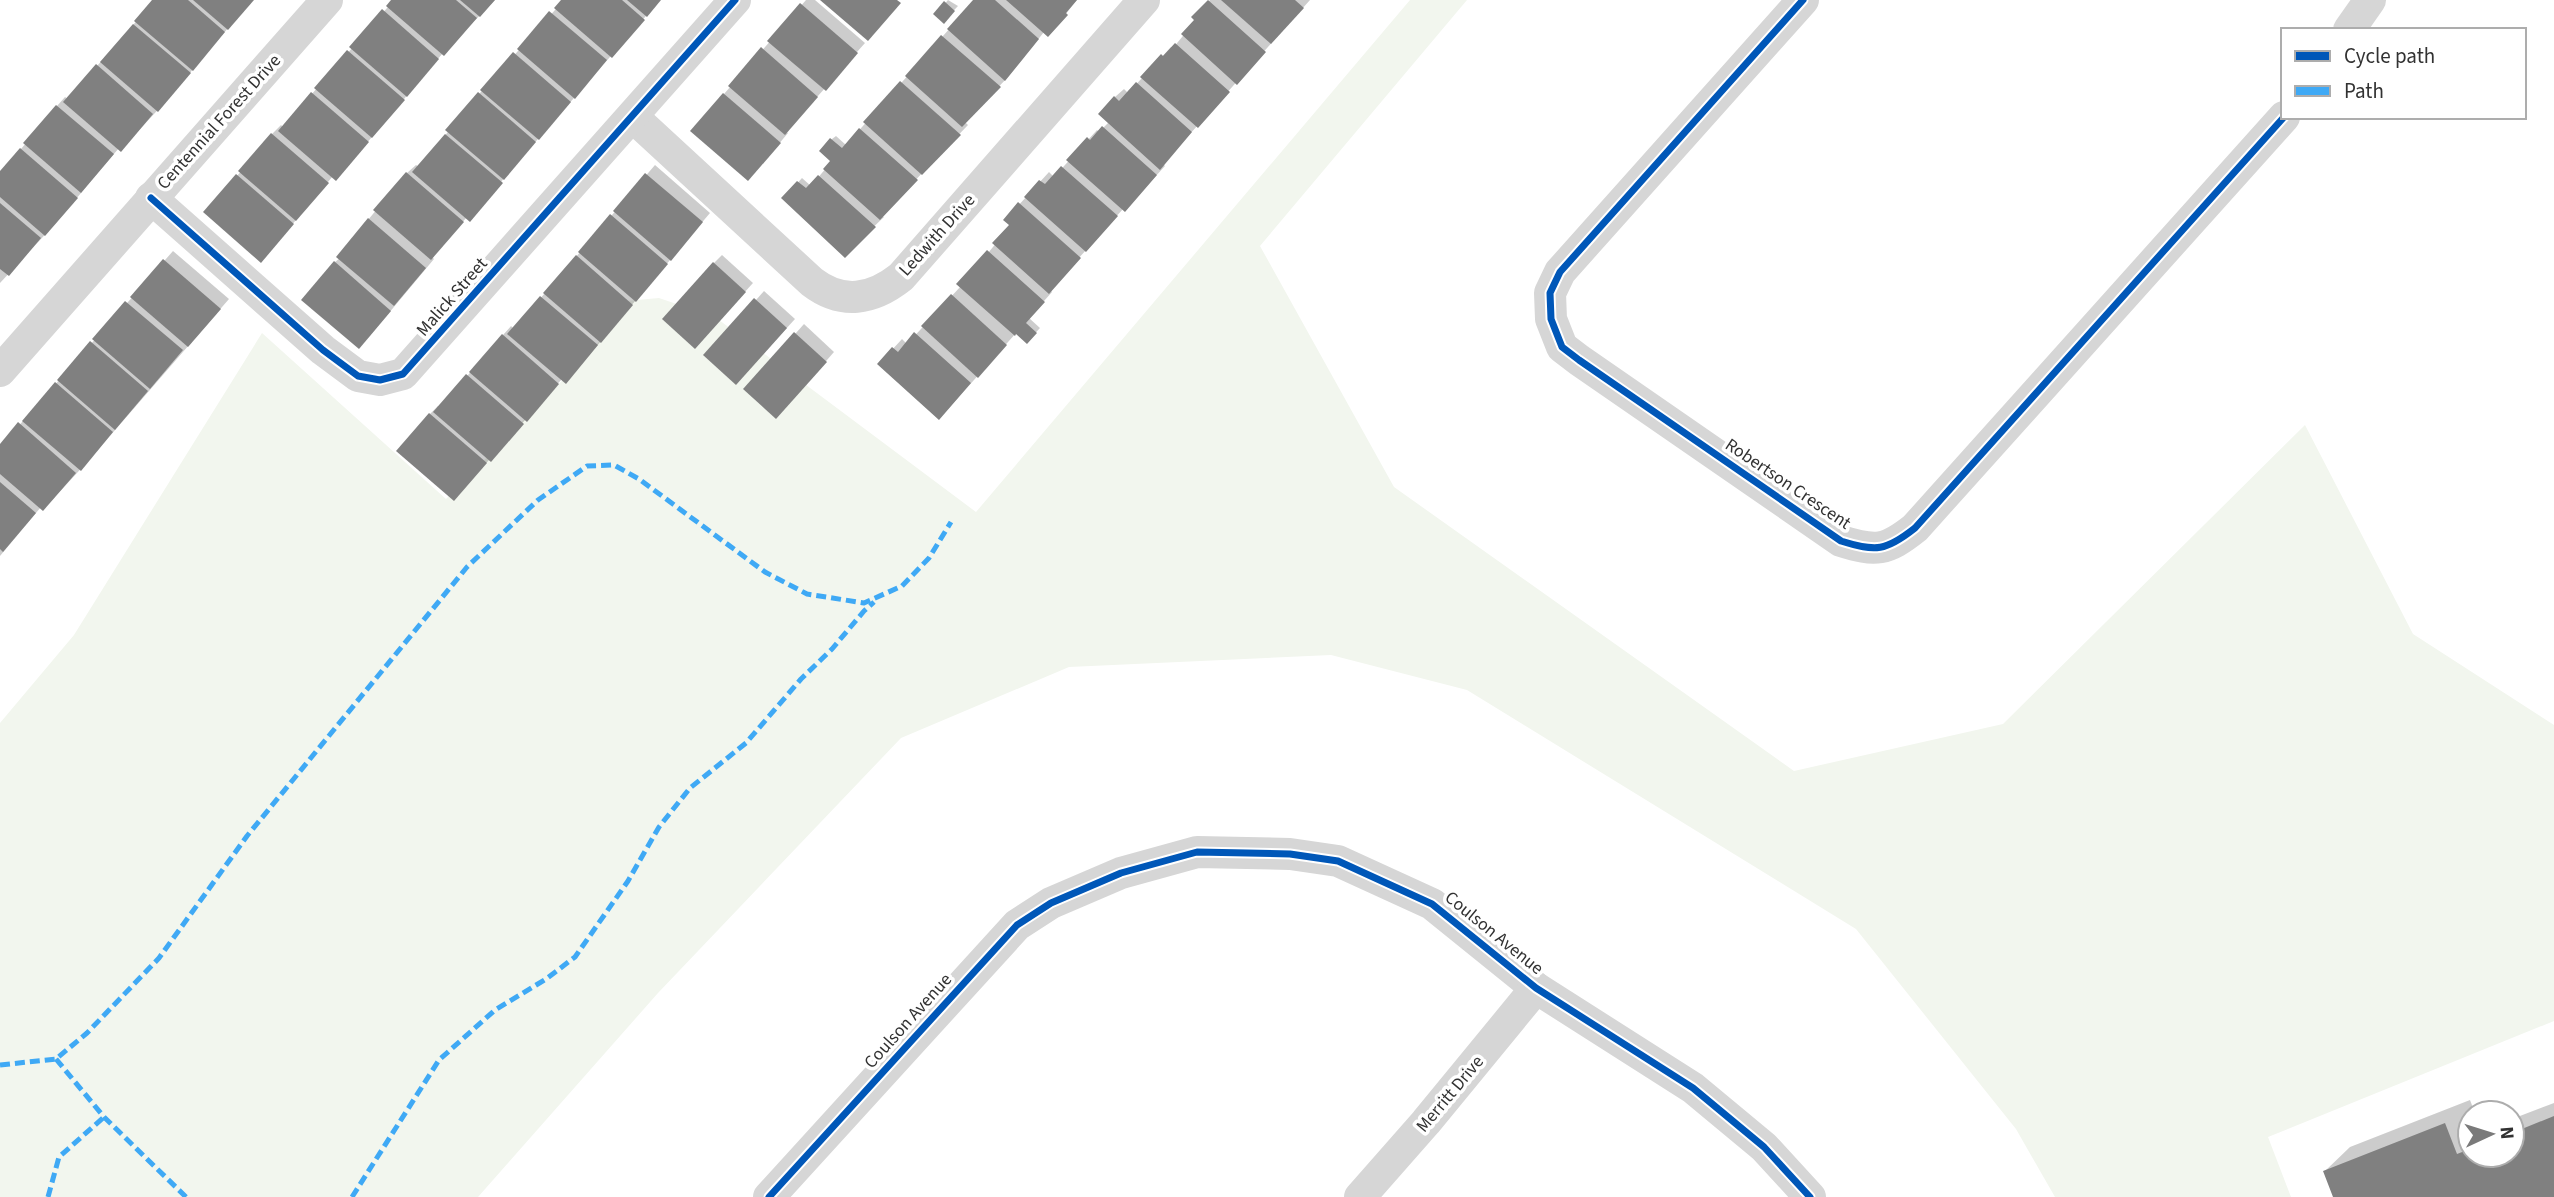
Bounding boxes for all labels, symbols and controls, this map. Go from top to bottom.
legend [2281,28,2526,119]
text: Cycle path [2344,41,2435,71]
street label: Centennial Forest Drive [151,49,287,195]
text: Path [2344,76,2384,106]
street label: Ledwith Drive [893,188,981,282]
street label: Malick Street [411,252,493,342]
street label: Robertson Crescent [1720,433,1856,535]
street label: Coulson Avenue [1439,885,1549,981]
street label: Coulson Avenue [858,968,958,1074]
street label: Merritt Drive [1410,1050,1490,1138]
north arrow [2456,1099,2526,1169]
text: N [2493,1126,2520,1140]

